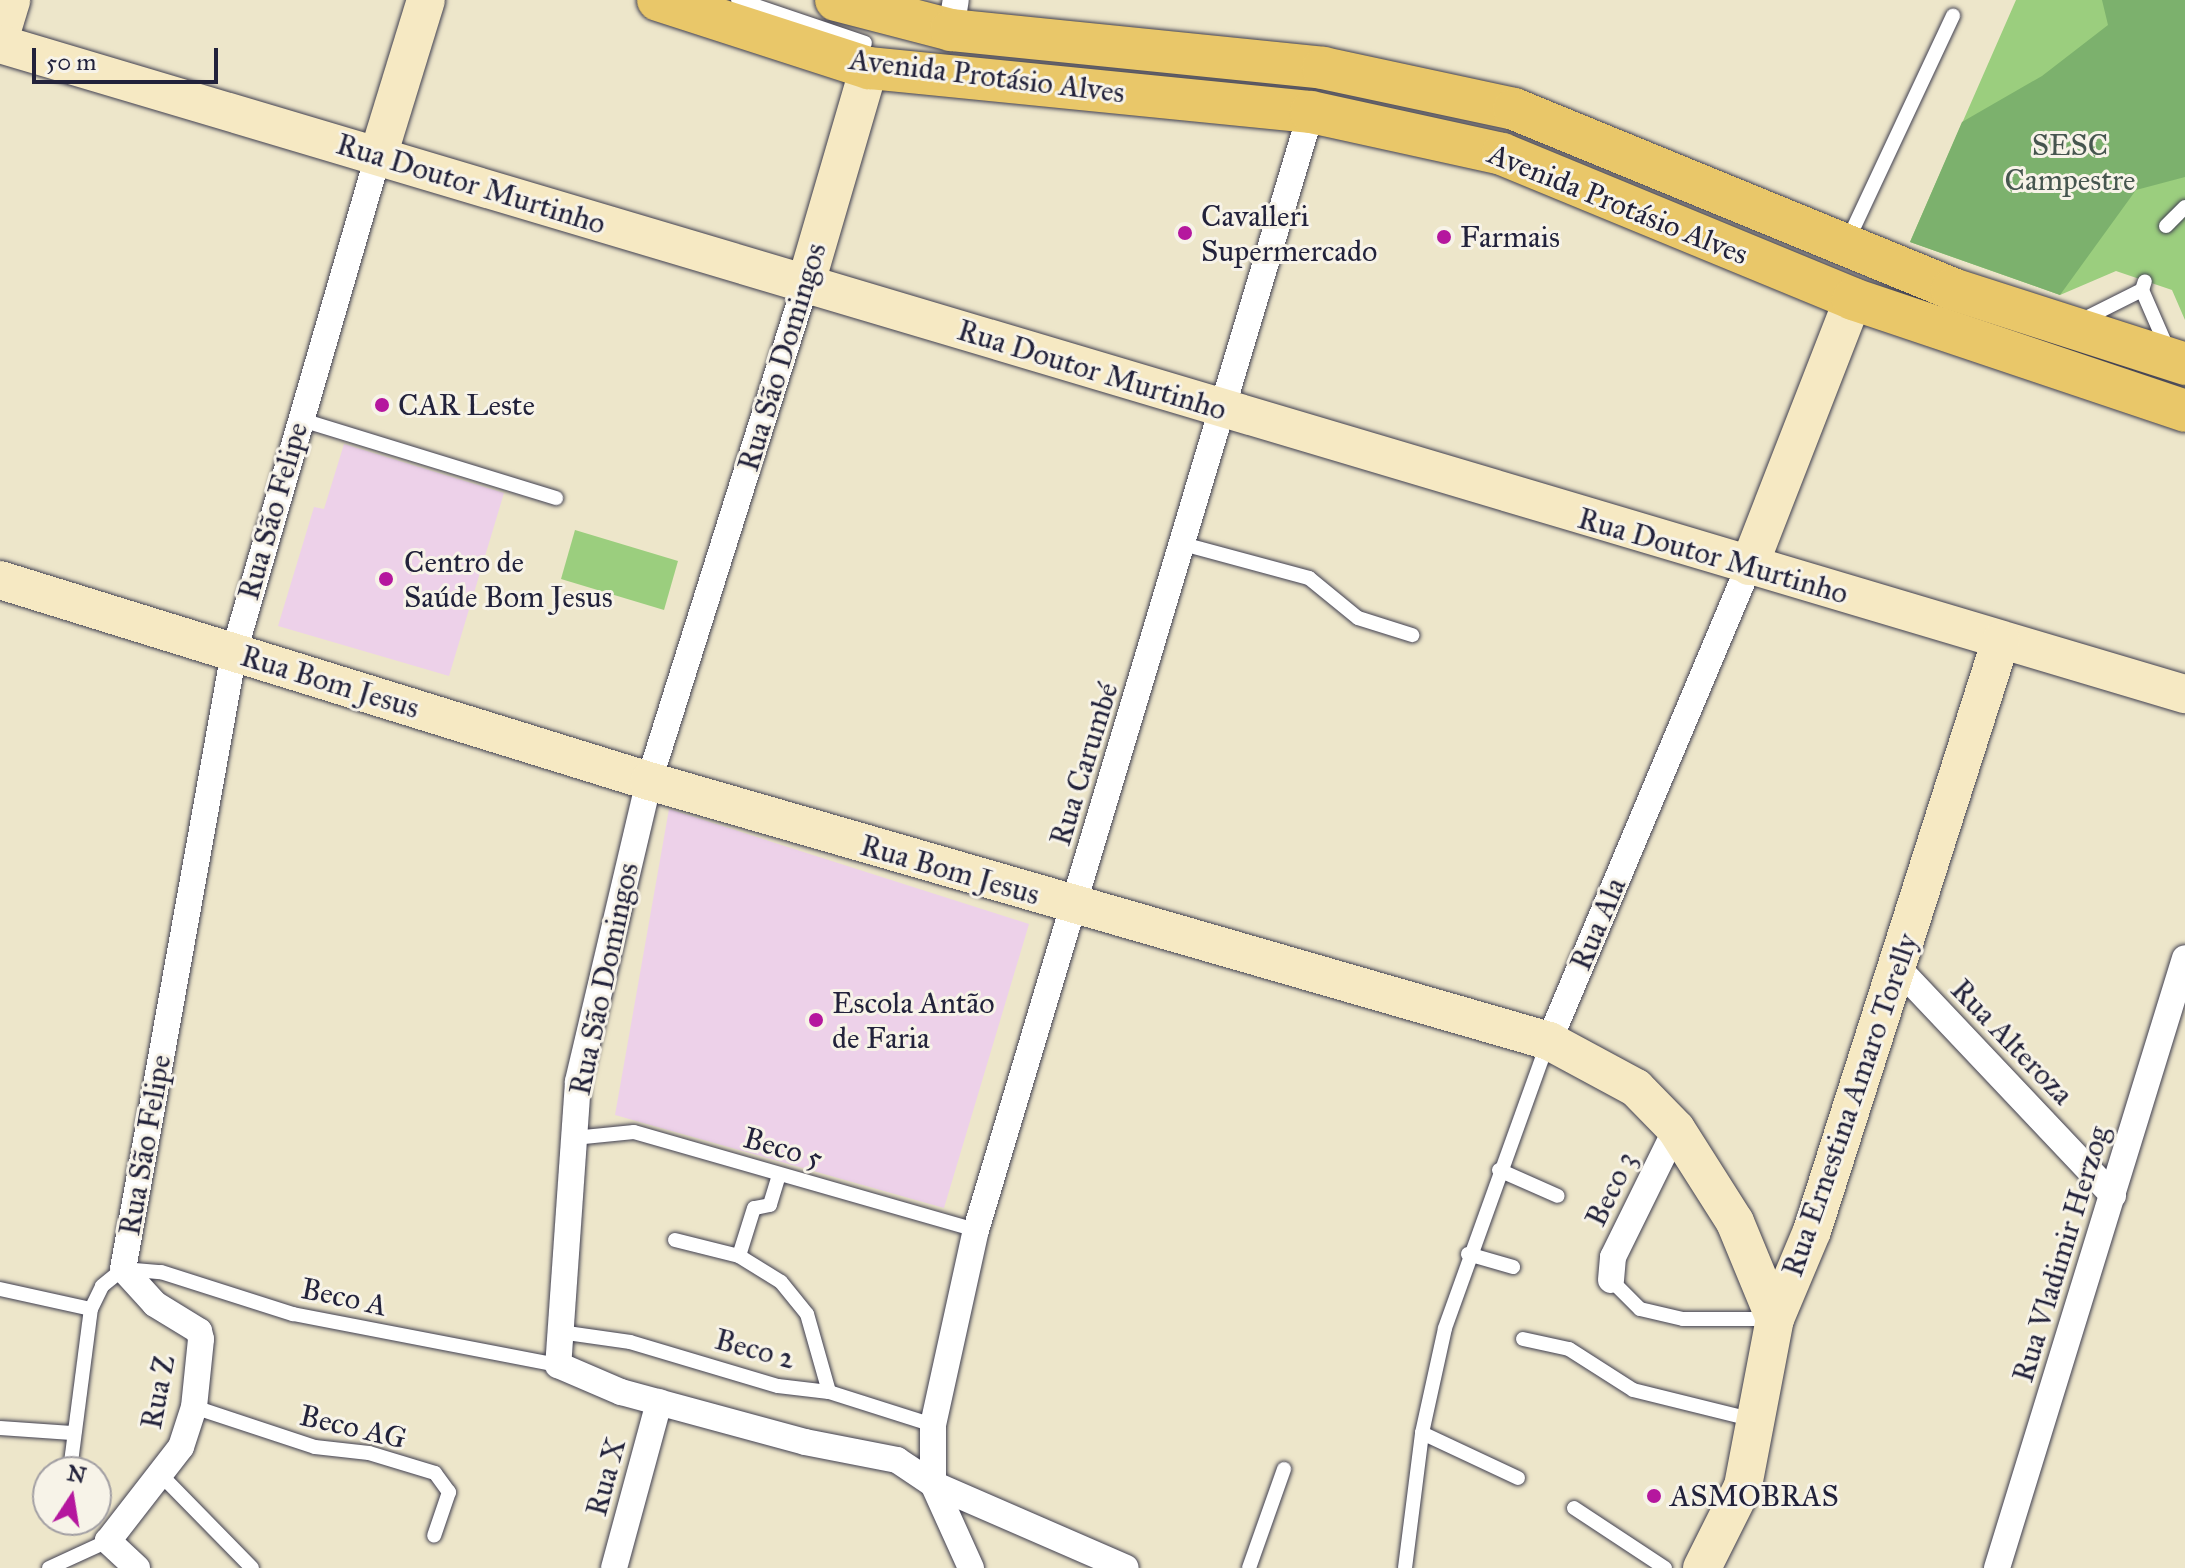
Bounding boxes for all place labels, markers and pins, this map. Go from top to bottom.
place label: Cavalleri Supermercado [1201,198,1377,268]
place label: Farmais [1460,219,1560,255]
marker: Cavalleri Supermercado [1176,224,1194,242]
marker: Farmais [1435,228,1453,246]
place label: CAR Leste [398,387,535,423]
marker: CAR Leste [373,396,391,414]
place label: Centro de Saúde Bom Jesus [404,544,613,614]
marker: Centro de Saúde Bom Jesus [375,568,397,590]
place label: Escola Antão de Faria [832,985,994,1056]
marker: Escola Antão de Faria [807,1011,825,1029]
place label: ASMOBRAS [1670,1478,1839,1514]
marker: ASMOBRAS [1645,1487,1663,1505]

